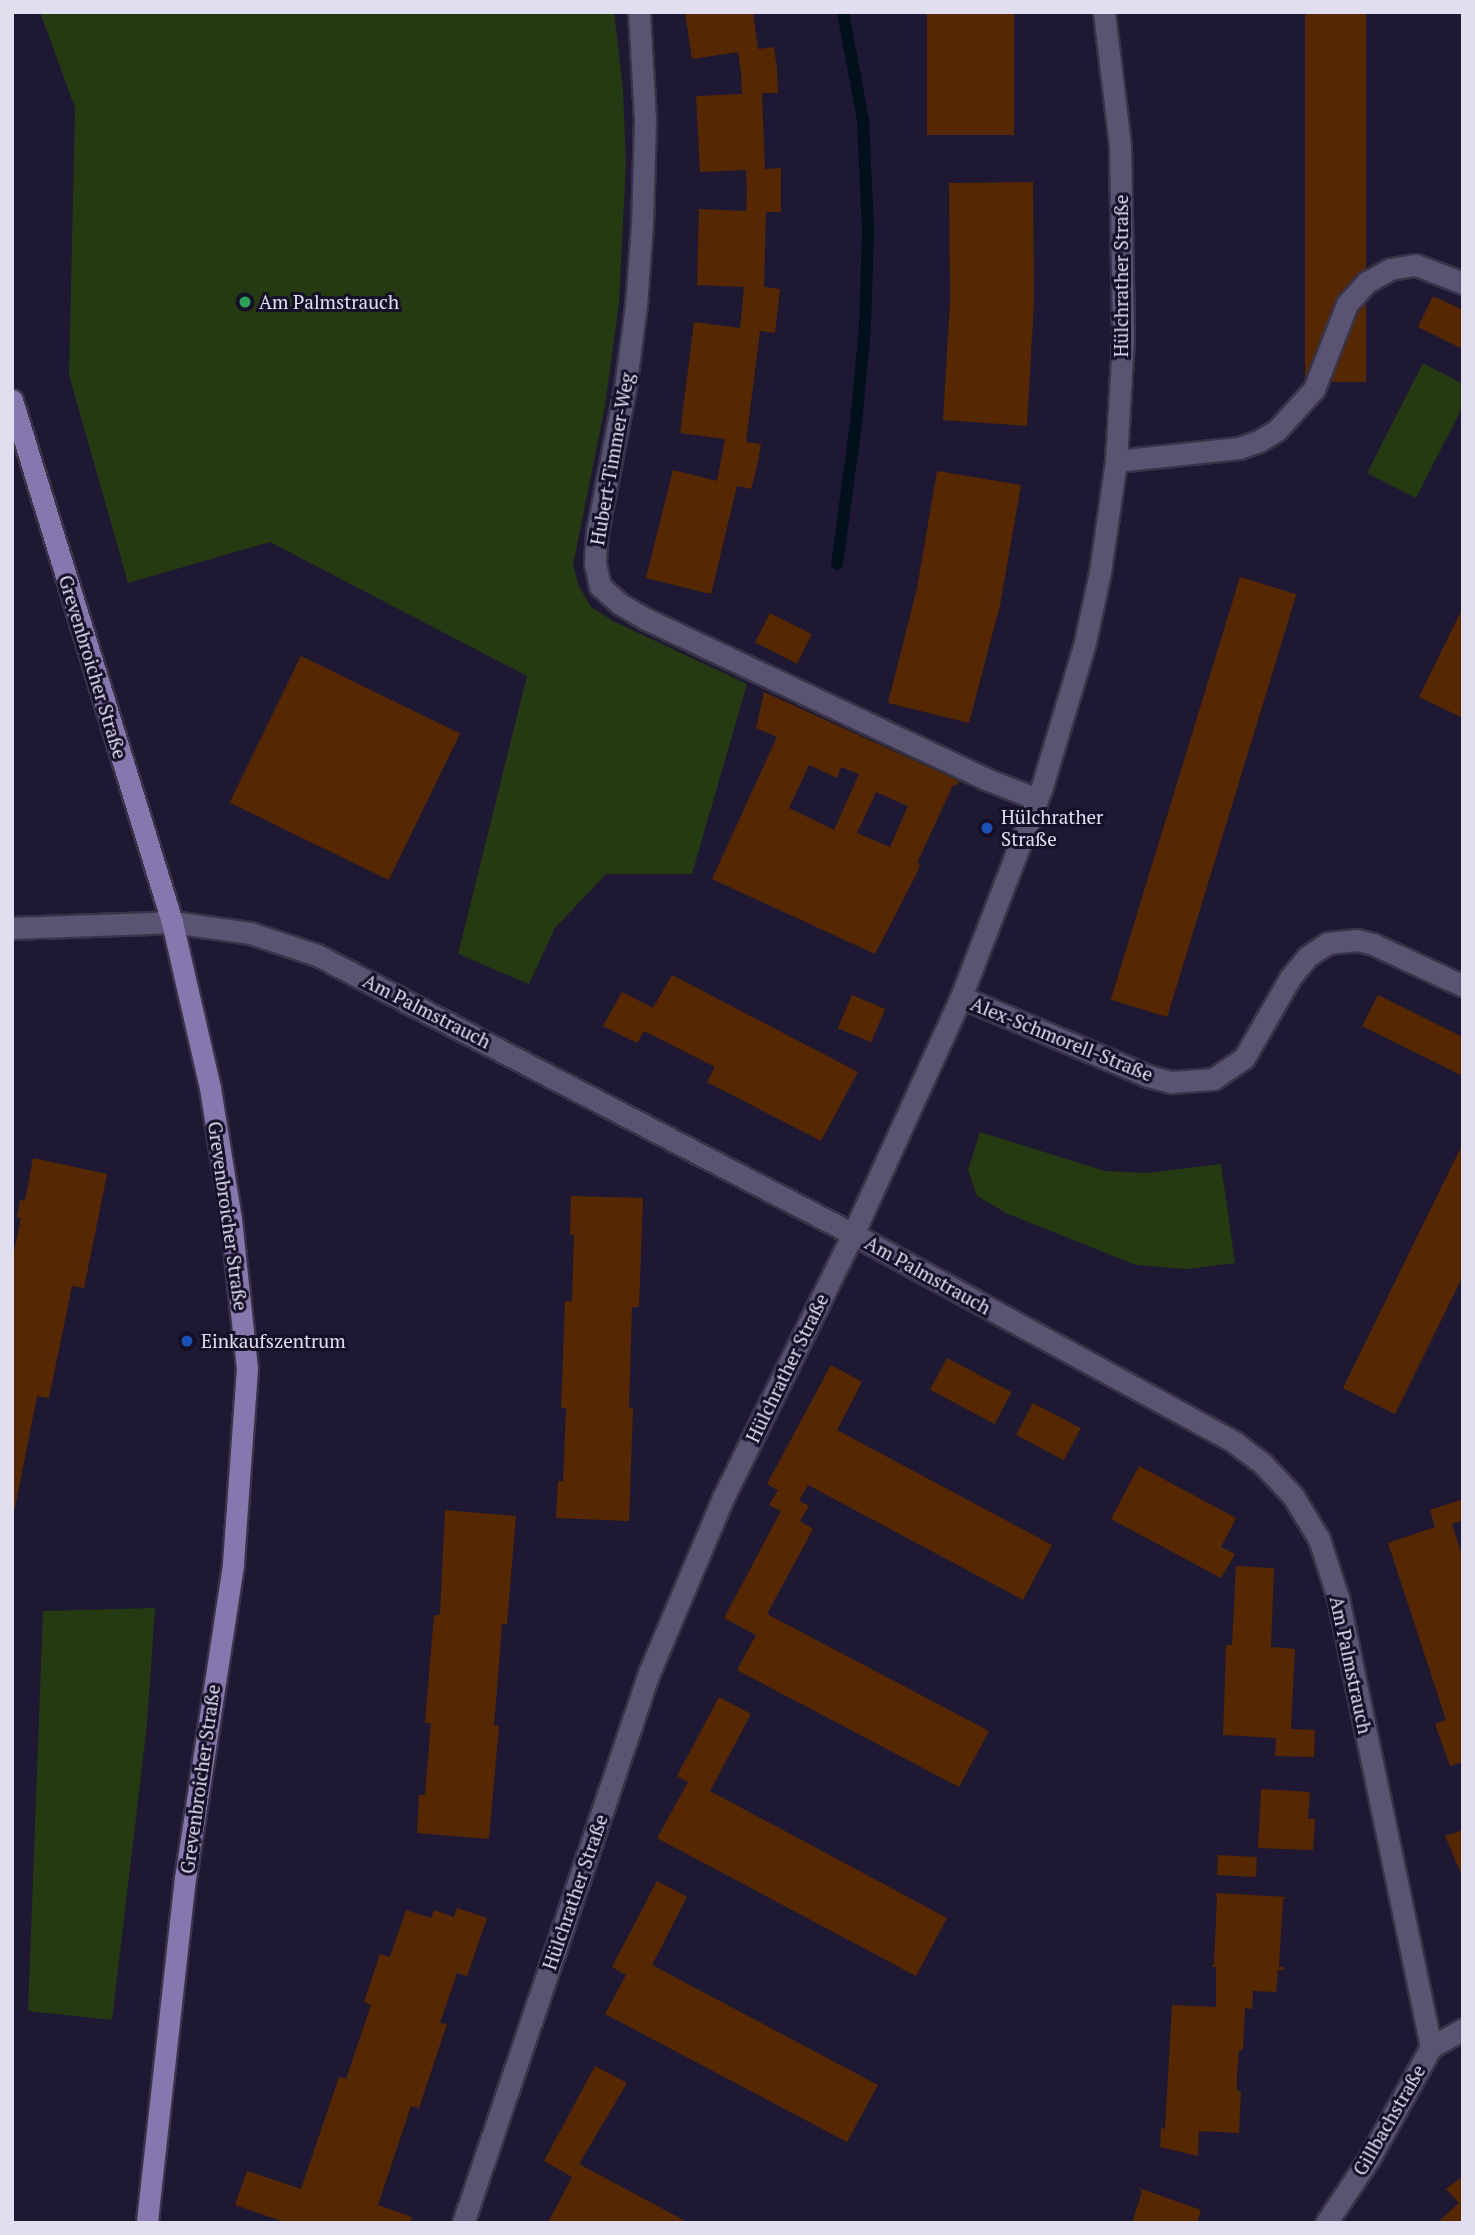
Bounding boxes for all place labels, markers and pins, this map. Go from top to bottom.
place label: Am Palmstrauch [259,291,399,313]
marker: Am Palmstrauch [237,294,253,310]
place label: Hülchrather Straße [1001,806,1103,850]
marker: Hülchrather Straße [979,820,995,836]
place label: Einkaufszentrum [201,1330,346,1352]
marker: Einkaufszentrum [179,1333,195,1349]

